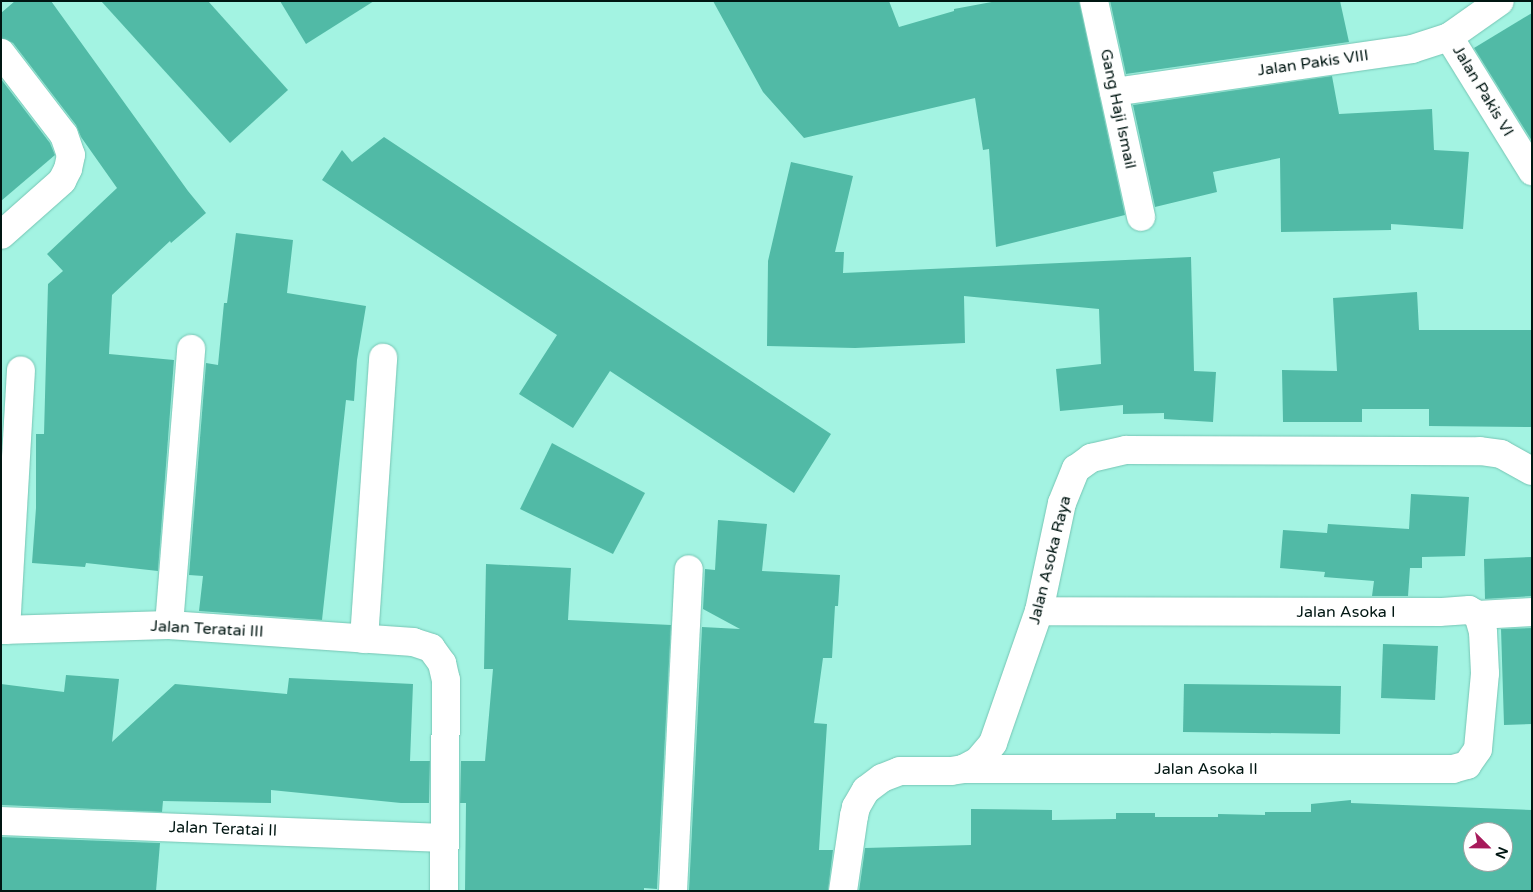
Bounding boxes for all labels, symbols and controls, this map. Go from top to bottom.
street label: Jalan Pakis VI [1448,42,1518,140]
street label: Jalan Pakis VIII [1256,46,1370,80]
street label: Gang Haji Ismail [1096,47,1140,171]
street label: Jalan Asoka Raya [1025,494,1075,626]
street label: Jalan Asoka I [1297,602,1395,622]
street label: Jalan Teratai III [150,616,264,642]
street label: Jalan Asoka II [1154,759,1258,779]
street label: Jalan Teratai II [168,818,278,840]
north arrow [1463,822,1513,872]
text: N [1491,844,1511,861]

